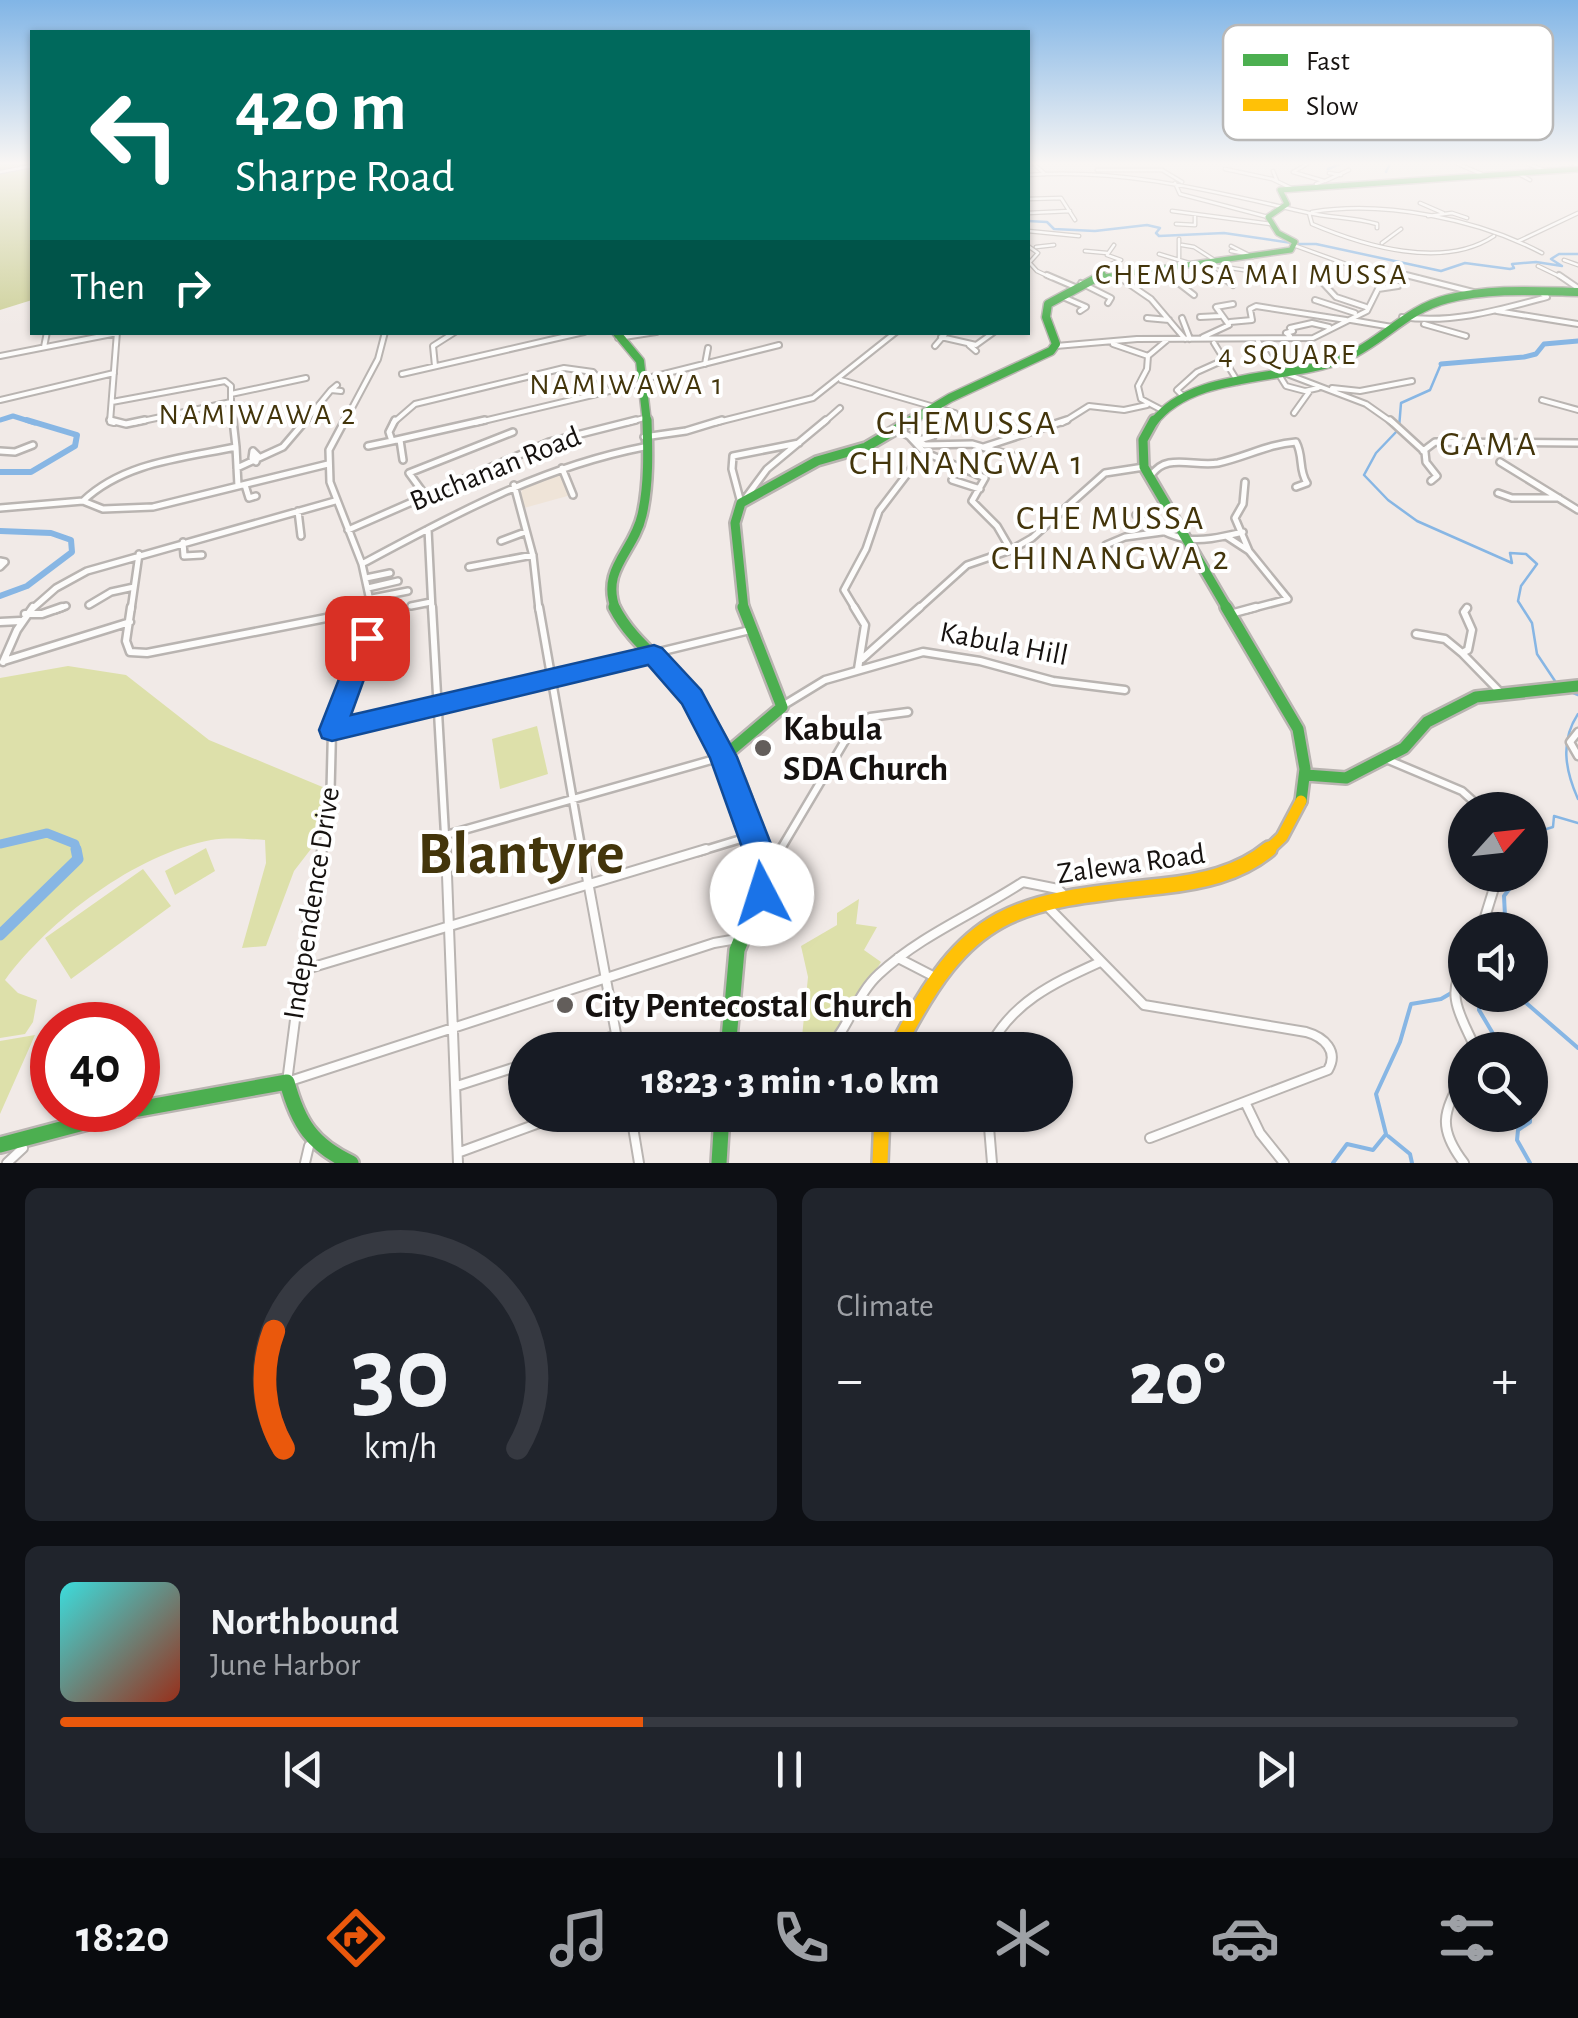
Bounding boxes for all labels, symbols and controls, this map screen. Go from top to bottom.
legend [1223,25,1553,140]
text: Fast [1306,48,1350,76]
icon: left [70,70,200,200]
text: 420 m [235,73,407,143]
text: Slow [1306,93,1358,121]
text: Sharpe Road [235,155,455,200]
icon: right [165,260,220,315]
district label: CHEMUSA MAI MUSSA [1095,260,1409,290]
text: Then [70,269,145,307]
district label: 4 SQUARE [1218,340,1358,370]
district label: NAMIWAWA 1 [529,370,725,400]
district label: NAMIWAWA 2 [159,400,357,430]
district label: CHEMUSSA CHINANGWA 1 [849,406,1085,481]
street label: Buchanan Road [406,421,585,517]
district label: GAMA [1439,427,1539,462]
district label: CHE MUSSA CHINANGWA 2 [991,501,1231,576]
pin [325,596,410,681]
icon: arrive [340,611,395,666]
street label: Kabula Hill [937,617,1070,671]
place label: Kabula SDA Church [783,712,948,787]
marker: Kabula SDA Church [752,737,774,759]
street label: Independence Drive [279,785,345,1021]
north arrow [1448,792,1548,892]
map controls [1448,792,1548,1132]
district label: Blantyre [417,825,625,885]
street label: Zalewa Road [1055,839,1207,889]
position arrow [710,842,814,946]
button: sound [1448,912,1548,1012]
place label: City Pentecostal Church [585,989,913,1024]
marker: City Pentecostal Church [554,994,576,1016]
speed limit sign: 40 [30,1002,160,1132]
button: search [1448,1032,1548,1132]
text: 18:23 · 3 min · 1.0 km [642,1063,939,1101]
text: Climate [837,1290,934,1322]
text: 30 [351,1323,450,1427]
text: 20° [1129,1343,1226,1418]
text: − [837,1353,863,1408]
text: + [1492,1353,1518,1408]
text: km/h [364,1429,438,1465]
text: Northbound [210,1604,399,1642]
text: June Harbor [210,1649,360,1681]
icon: previous [276,1742,331,1797]
icon: pause [762,1742,817,1797]
icon: next [1248,1742,1303,1797]
icon: directions [321,1903,391,1973]
icon: music [544,1903,614,1973]
icon: phone [766,1903,836,1973]
icon: climate [988,1903,1058,1973]
icon: car [1210,1903,1280,1973]
icon: filters [1432,1903,1502,1973]
text: 18:20 [76,1915,169,1960]

